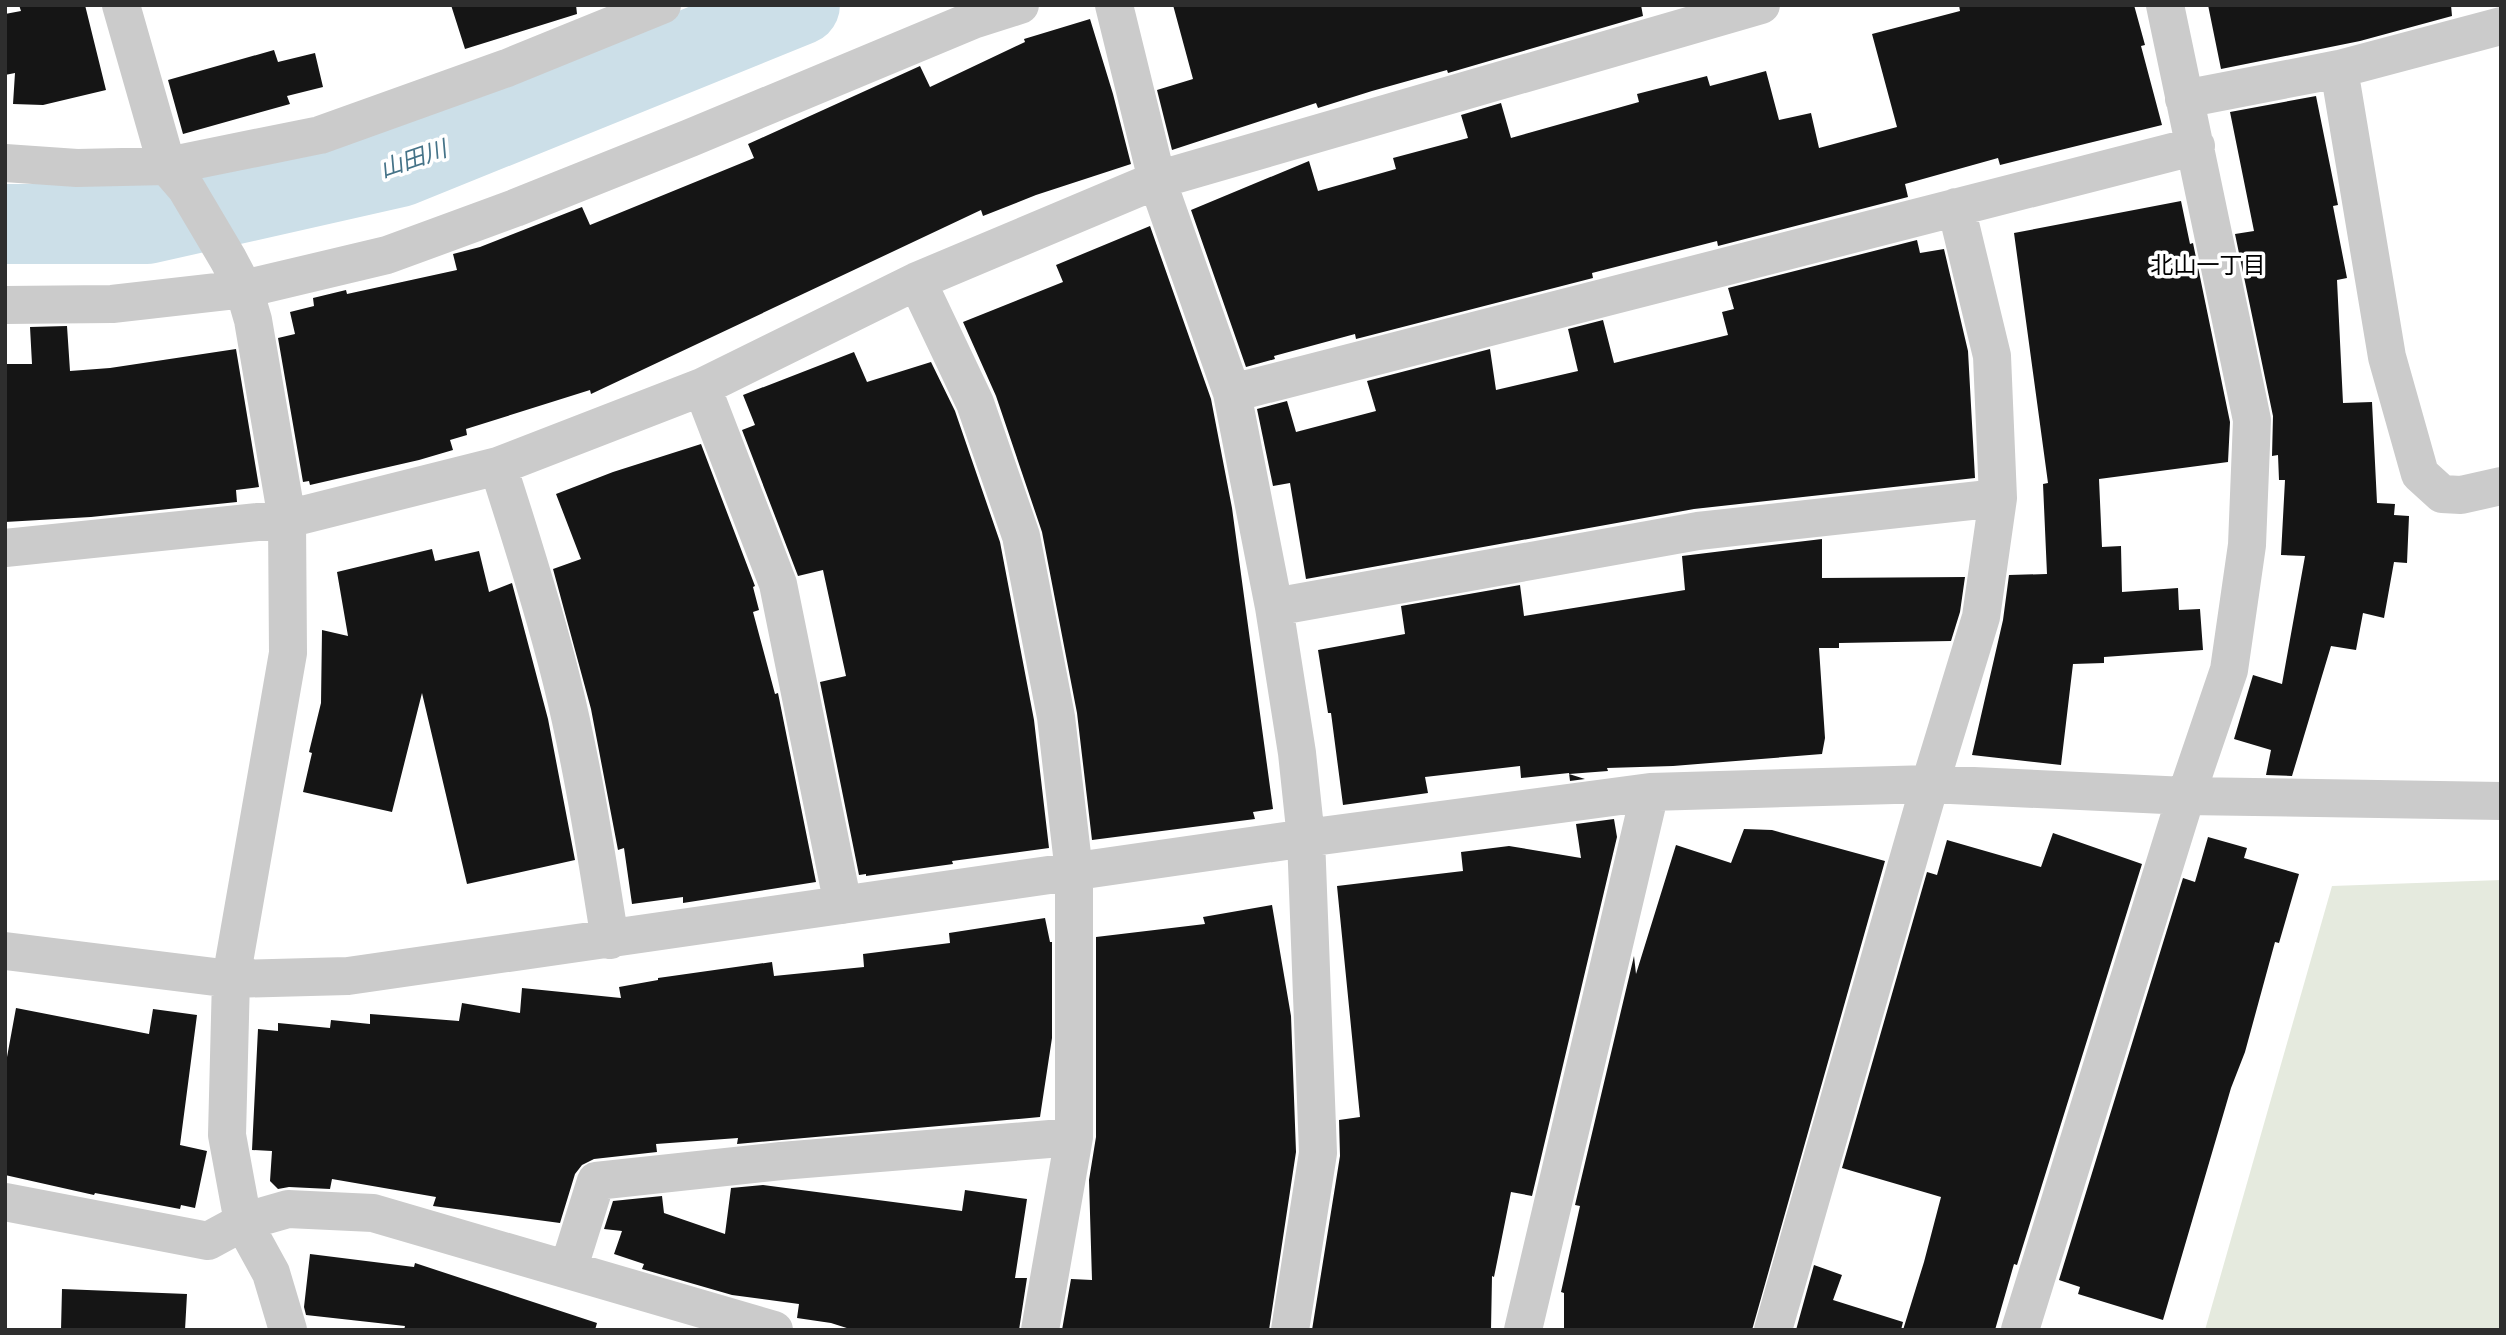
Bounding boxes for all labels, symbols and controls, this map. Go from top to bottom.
water label: 山田川 [376,134,453,183]
district label: 北山一丁目 [2151,252,2266,279]

